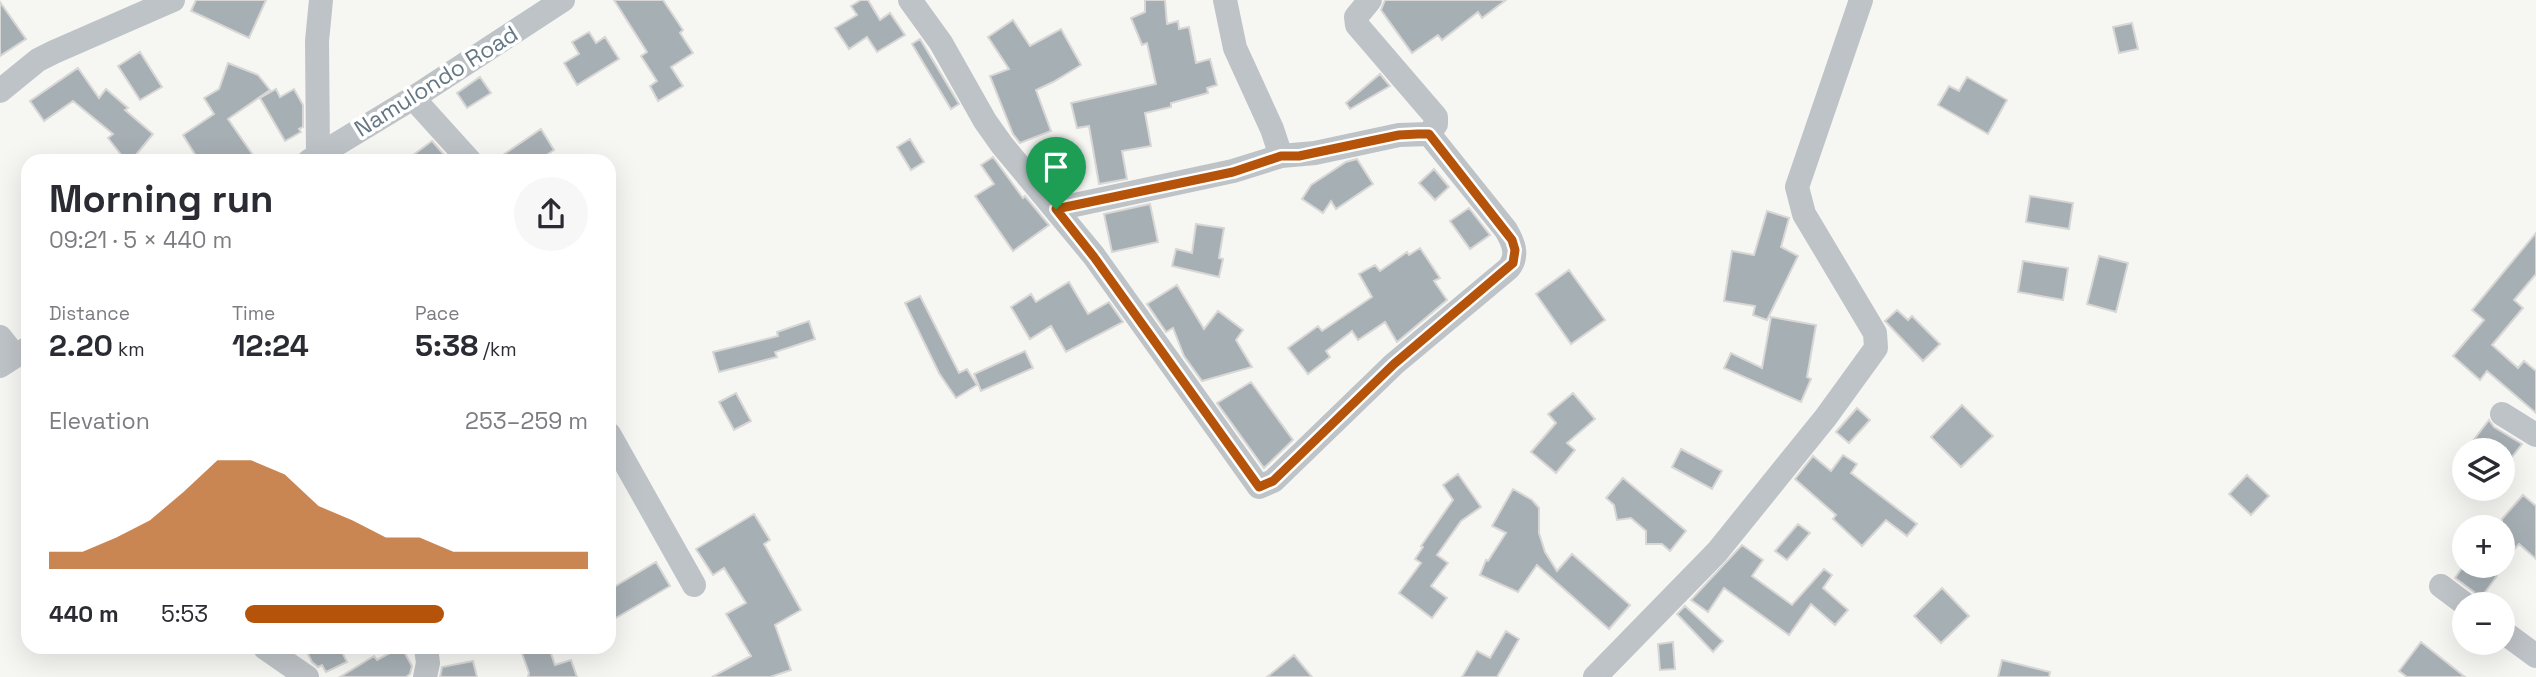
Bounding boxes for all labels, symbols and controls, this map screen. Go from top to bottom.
street label: Namulondo Road [349,19,523,143]
pin [1026,137,1086,209]
icon: arrive [1037,148,1075,186]
text: Morning run [49,175,274,223]
button: share [514,177,588,251]
text: 09:21 · 5 × 440 m [49,225,232,255]
text: Distance [49,301,130,326]
text: Time [232,301,275,326]
text: Pace [415,301,459,326]
text: 2.20 [49,326,113,365]
text: 12:24 [232,326,309,365]
text: 5:38 [415,326,478,365]
text: km [113,337,144,362]
text: /km [478,337,517,362]
text: Elevation [49,406,150,436]
text: 253–259 m [465,406,588,436]
map controls [2452,438,2515,655]
button: layers [2452,438,2515,501]
button: + [2452,515,2515,578]
button: − [2452,592,2515,655]
text: 440 m [49,599,119,629]
text: 5:53 [161,599,208,629]

